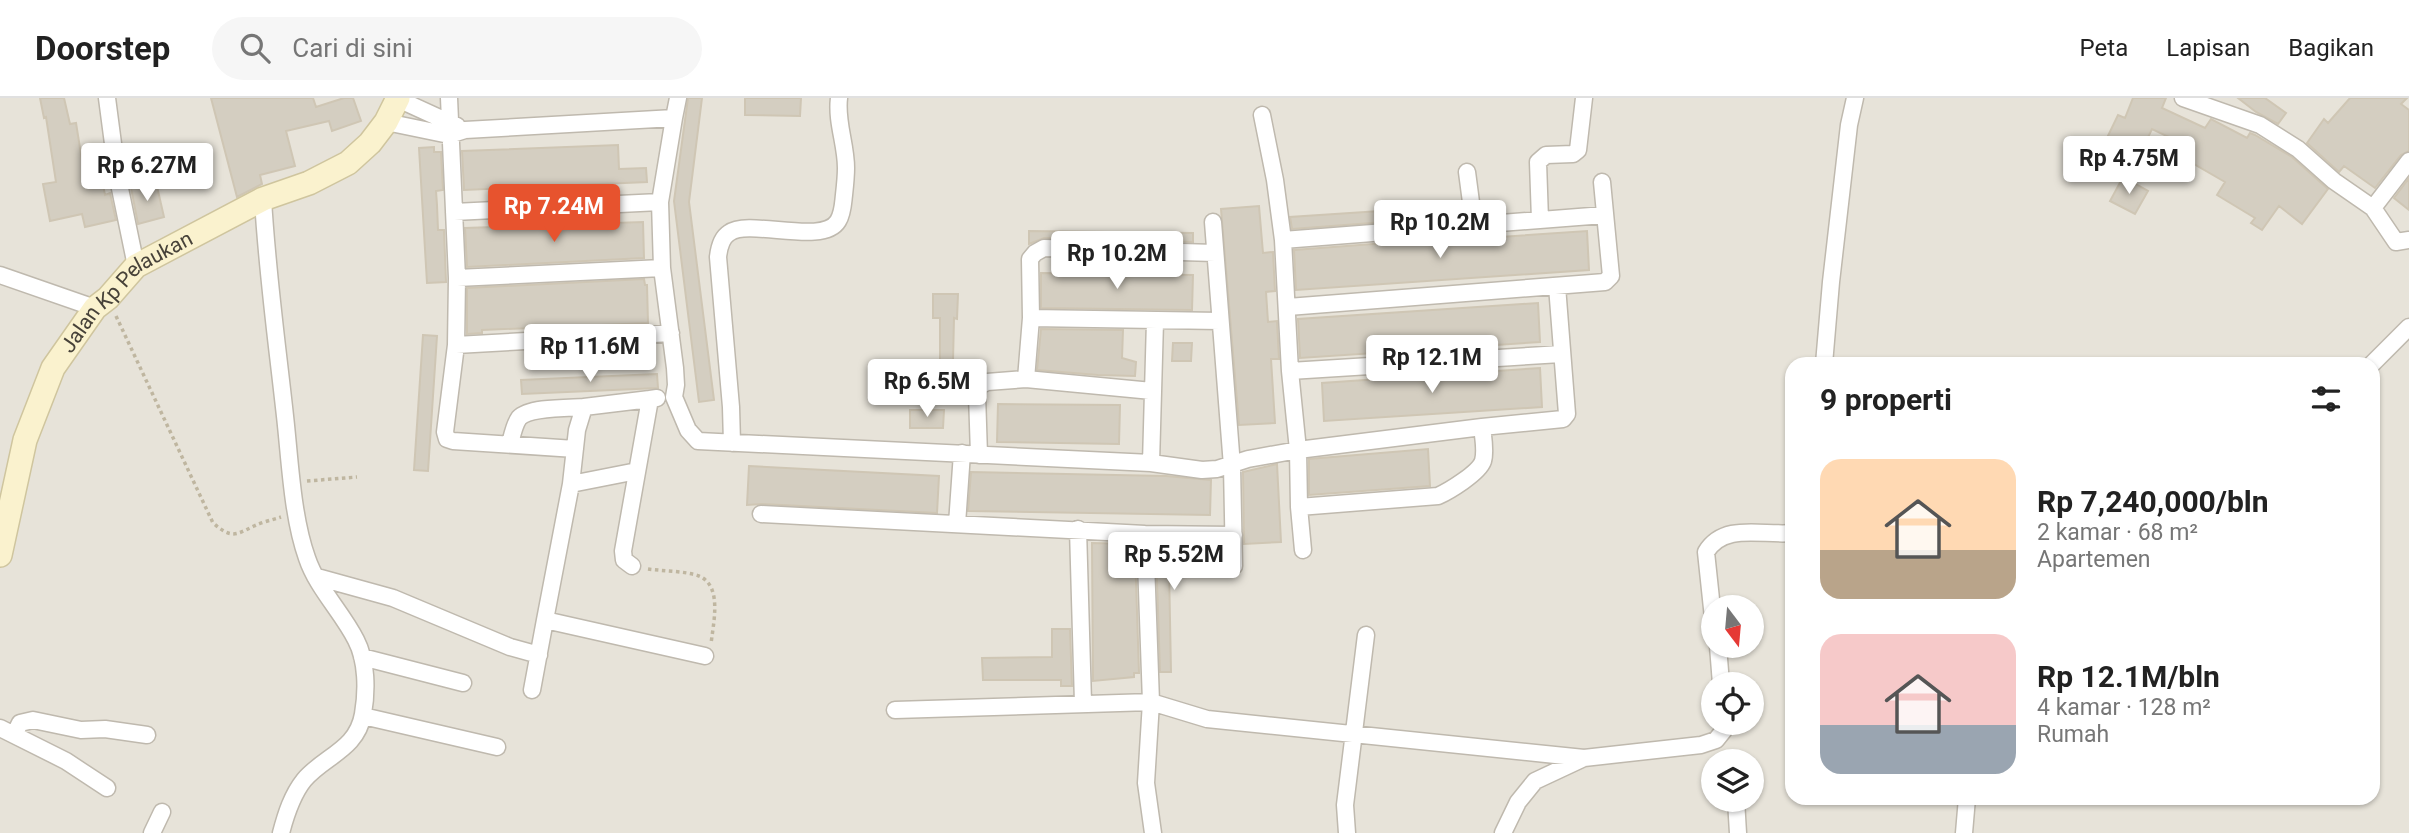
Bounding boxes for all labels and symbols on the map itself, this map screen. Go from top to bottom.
pin: Rp 4.75M [2057,136,2201,196]
pin: Rp 6.27M [75,144,219,203]
pin: Rp 7.24M [482,184,626,244]
pin: Rp 10.2M [1368,200,1512,260]
street label: Jalan Kp Pelaukan [56,226,197,357]
pin: Rp 10.2M [1045,232,1189,291]
pin: Rp 11.6M [518,324,662,384]
pin: Rp 12.1M [1360,336,1504,395]
pin: Rp 6.5M [862,360,992,419]
pin: Rp 5.52M [1102,532,1246,592]
north arrow [1701,595,1764,658]

